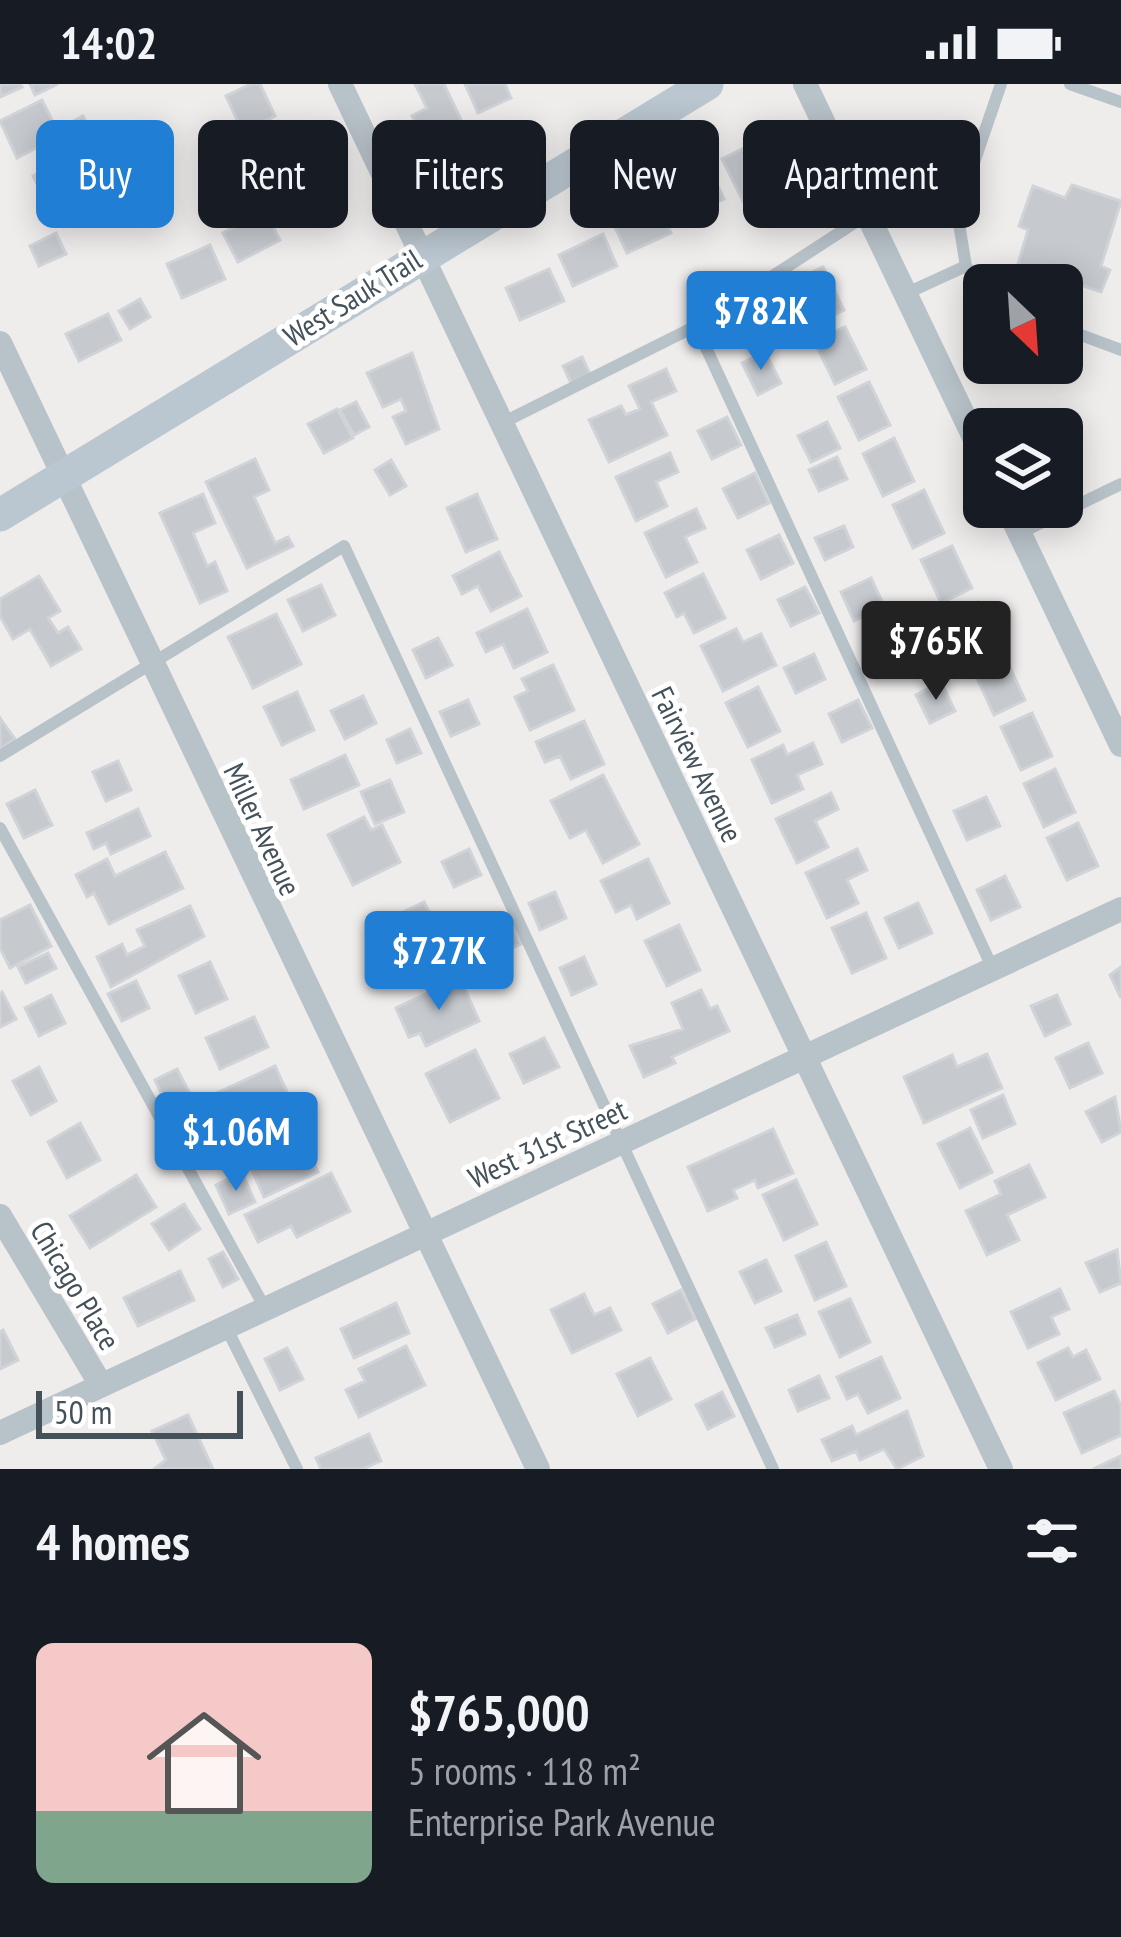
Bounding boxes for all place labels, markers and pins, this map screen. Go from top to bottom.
pin: $782K [677,271,845,373]
pin: $765K [852,601,1020,703]
pin: $727K [355,911,523,1013]
pin: $1.06M [138,1092,334,1194]

